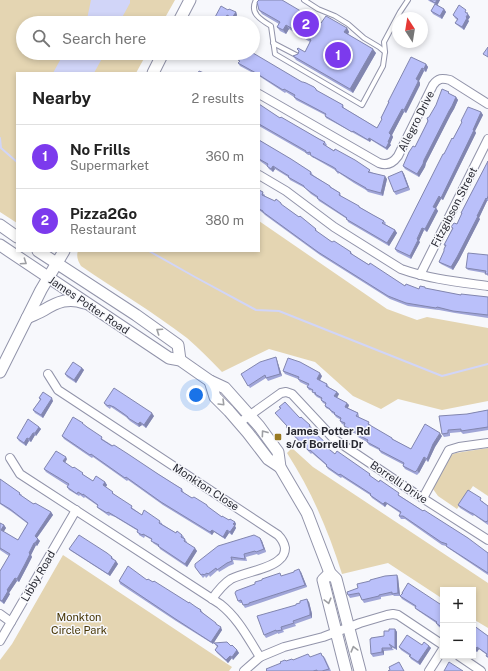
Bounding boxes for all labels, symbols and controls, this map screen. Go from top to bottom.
pin: 2 [293,9,319,39]
north arrow [392,12,428,48]
search box [16,16,260,60]
icon: search [30,27,52,49]
text: Search here [62,30,146,47]
pin: 1 [325,40,351,70]
text: Nearby [32,88,91,108]
street label: Allegro Drive [396,89,436,153]
text: 2 results [192,91,244,106]
text: No Frills [70,141,130,158]
text: 1 [42,149,48,164]
text: 360 m [206,149,244,164]
text: Supermarket [70,158,149,173]
street label: Fitzgibson Street [429,165,479,249]
text: Pizza2Go [70,205,137,222]
text: 2 [41,213,49,228]
text: 380 m [205,213,244,228]
text: Restaurant [70,222,136,237]
one-way arrow [20,257,27,264]
street label: James Potter Road [47,274,131,336]
one-way arrow [156,328,163,336]
your location [186,385,206,405]
one-way arrow [217,398,225,406]
place label: James Potter Rd s/of Borrelli Dr [286,425,370,450]
one-way arrow [262,430,269,437]
marker: James Potter Rd s/of Borrelli Dr [273,432,283,442]
street label: Borrelli Drive [368,458,430,506]
street label: Monkton Close [171,461,241,513]
street label: Libby Road [19,548,57,604]
map controls [440,587,476,659]
button: + [440,587,476,623]
one-way arrow [324,598,332,604]
park label: Monkton Circle Park [51,611,107,636]
button: − [440,623,476,659]
one-way arrow [350,646,359,653]

